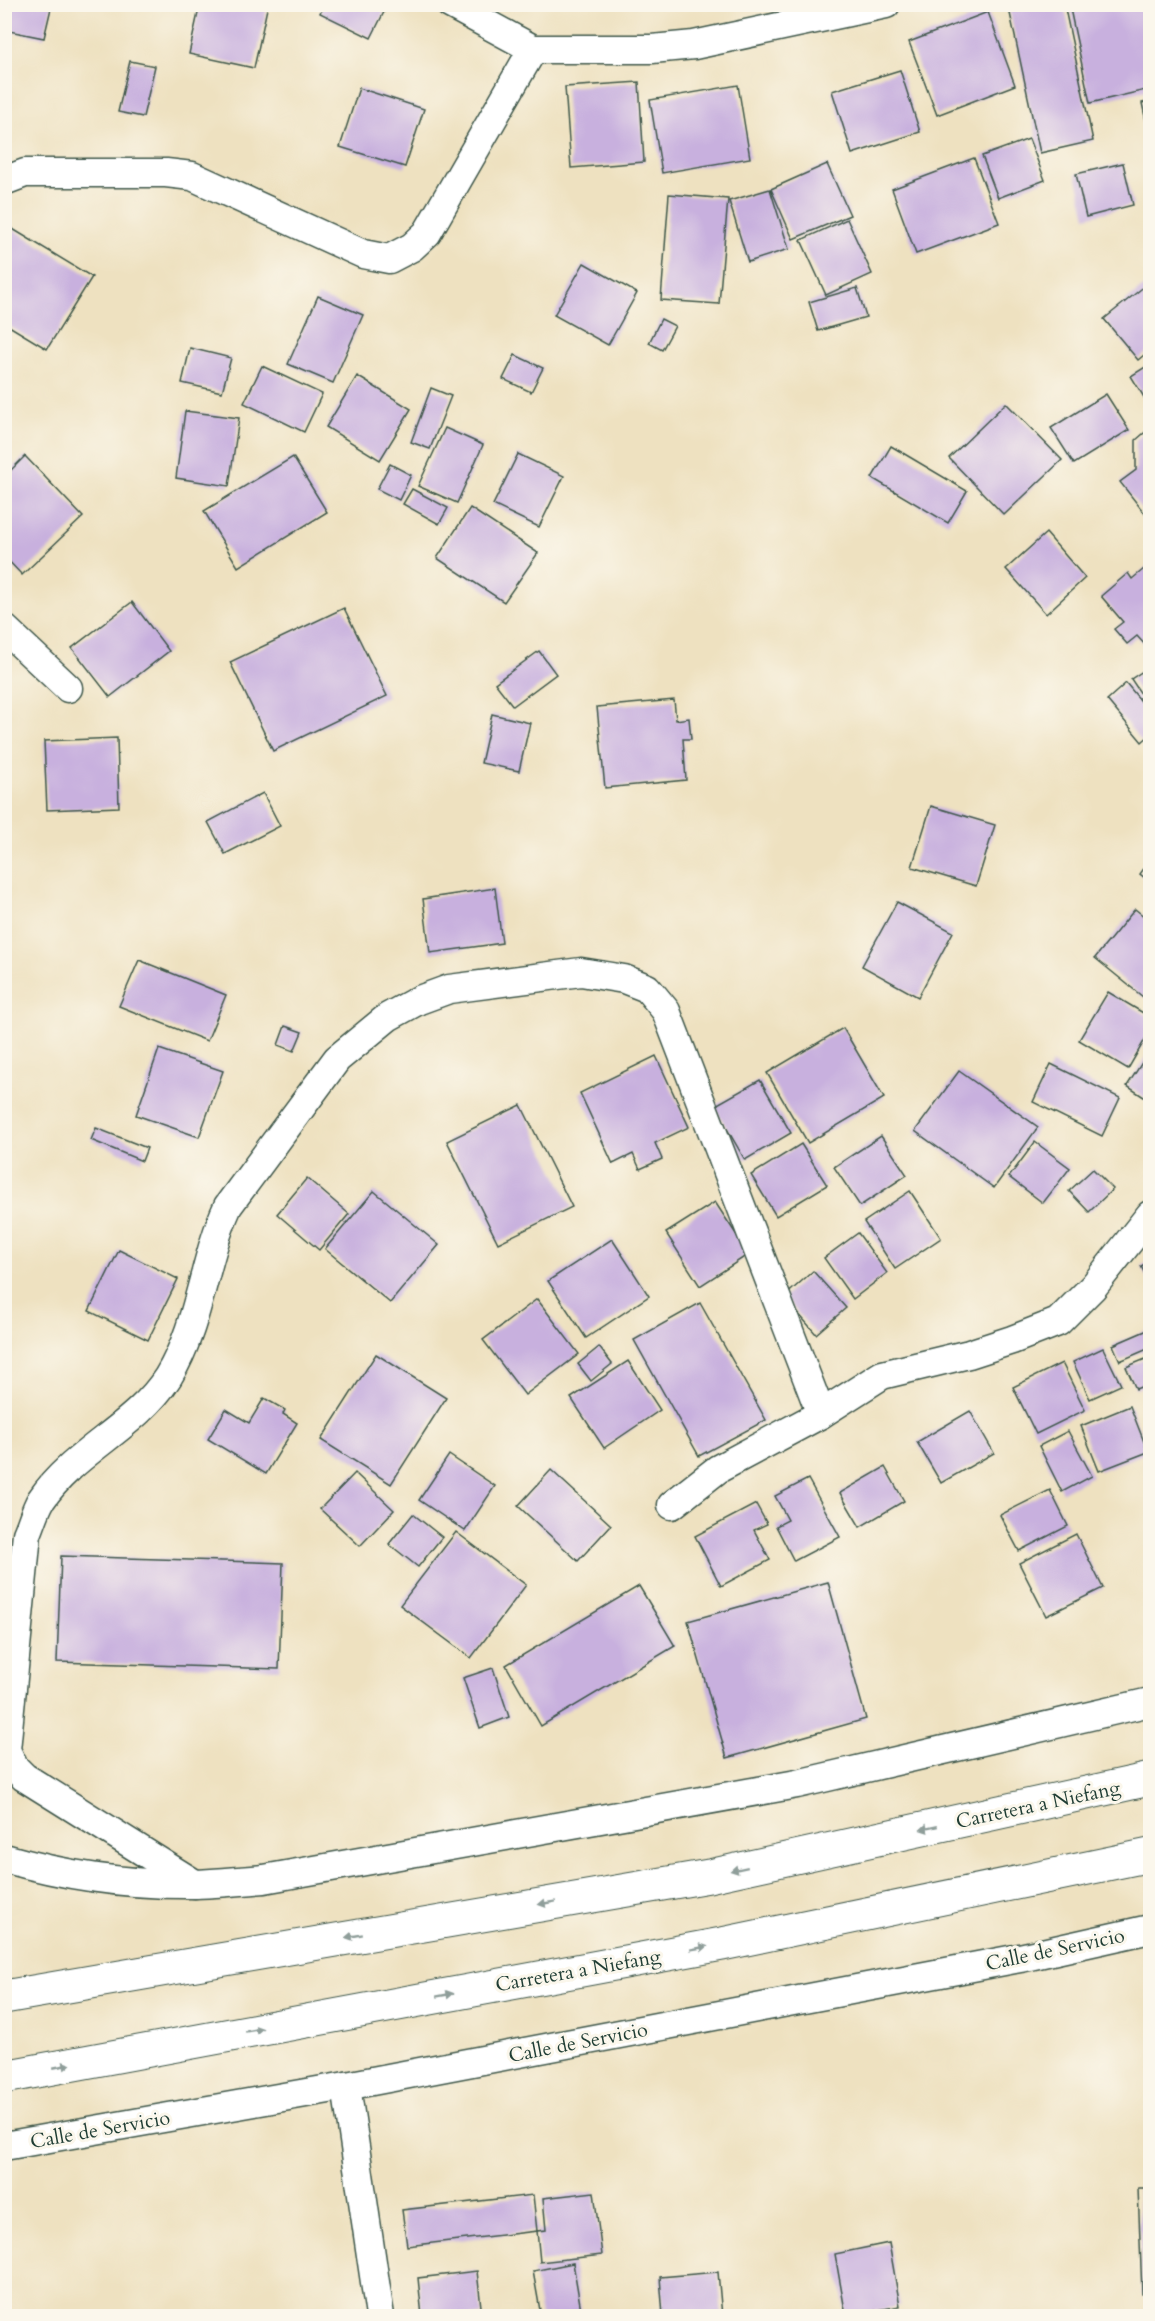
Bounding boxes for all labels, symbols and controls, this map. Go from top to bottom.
street label: Carretera a Niefang [953,1774,1124,1835]
one-way arrow [920,1823,938,1833]
one-way arrow [729,1865,748,1874]
one-way arrow [537,1899,556,1908]
street label: Calle de Servicio [983,1922,1127,1977]
one-way arrow [345,1932,364,1941]
street label: Carretera a Niefang [493,1943,664,1998]
one-way arrow [690,1943,709,1952]
one-way arrow [436,1990,455,1999]
street label: Calle de Servicio [506,2016,650,2069]
one-way arrow [244,2025,263,2034]
one-way arrow [53,2061,72,2070]
street label: Calle de Servicio [28,2104,172,2155]

